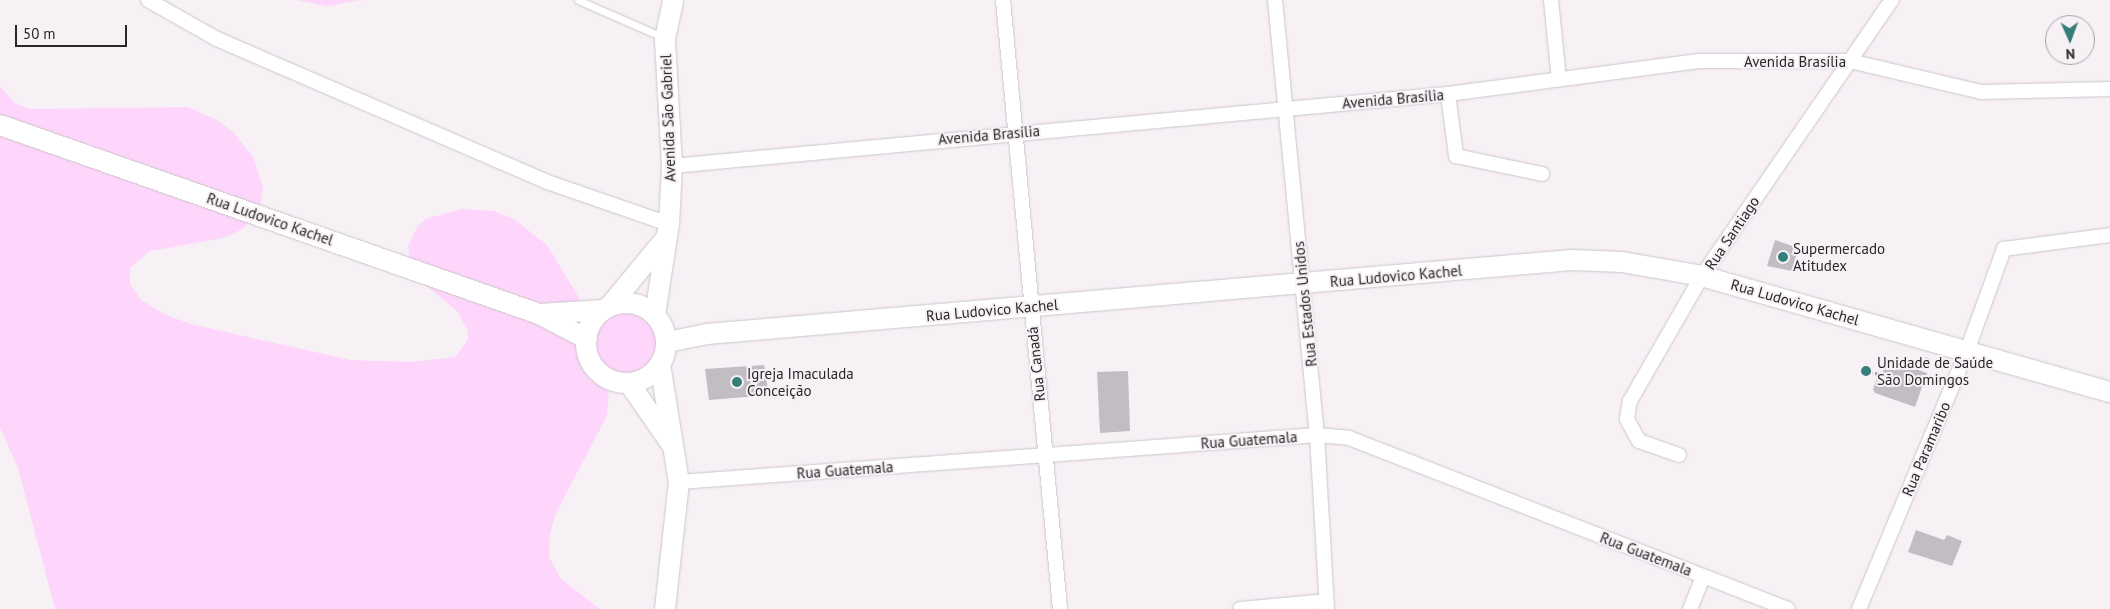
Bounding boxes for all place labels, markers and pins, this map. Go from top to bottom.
place label: Supermercado Atitudex [1793,239,1885,274]
marker: Supermercado Atitudex [1777,251,1789,263]
place label: Unidade de Saúde São Domingos [1877,353,1993,388]
place label: Igreja Imaculada Conceição [747,364,854,399]
marker: Unidade de Saúde São Domingos [1859,364,1873,378]
marker: Igreja Imaculada Conceição [731,376,743,388]

